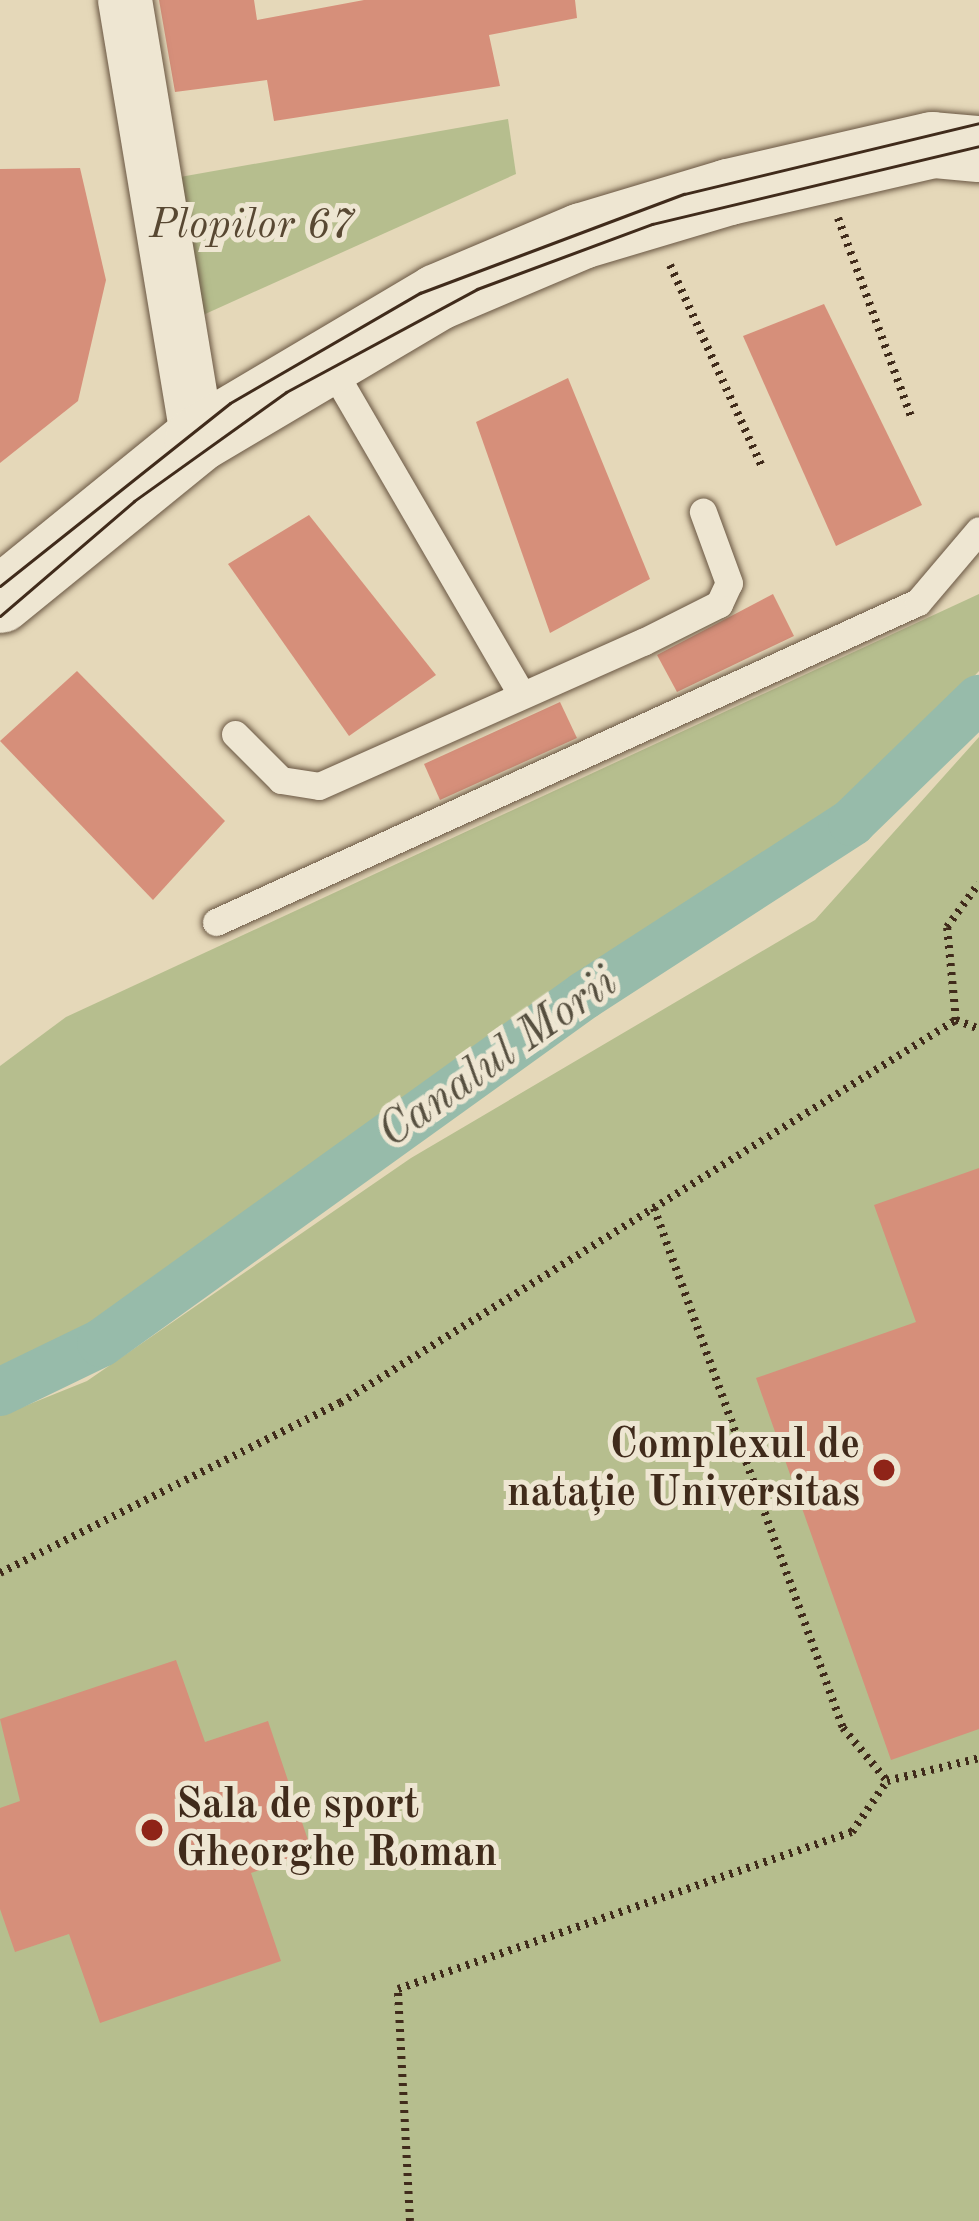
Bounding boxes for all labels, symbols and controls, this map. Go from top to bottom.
park label: Plopilor 67 [149,201,355,251]
water label: Canalul Morii [369,957,629,1161]
place label: Complexul de natație Universitas [507,1421,860,1520]
marker: Complexul de natație Universitas [871,1457,897,1483]
place label: Sala de sport Gheorghe Roman [176,1781,497,1880]
marker: Sala de sport Gheorghe Roman [139,1817,165,1843]

